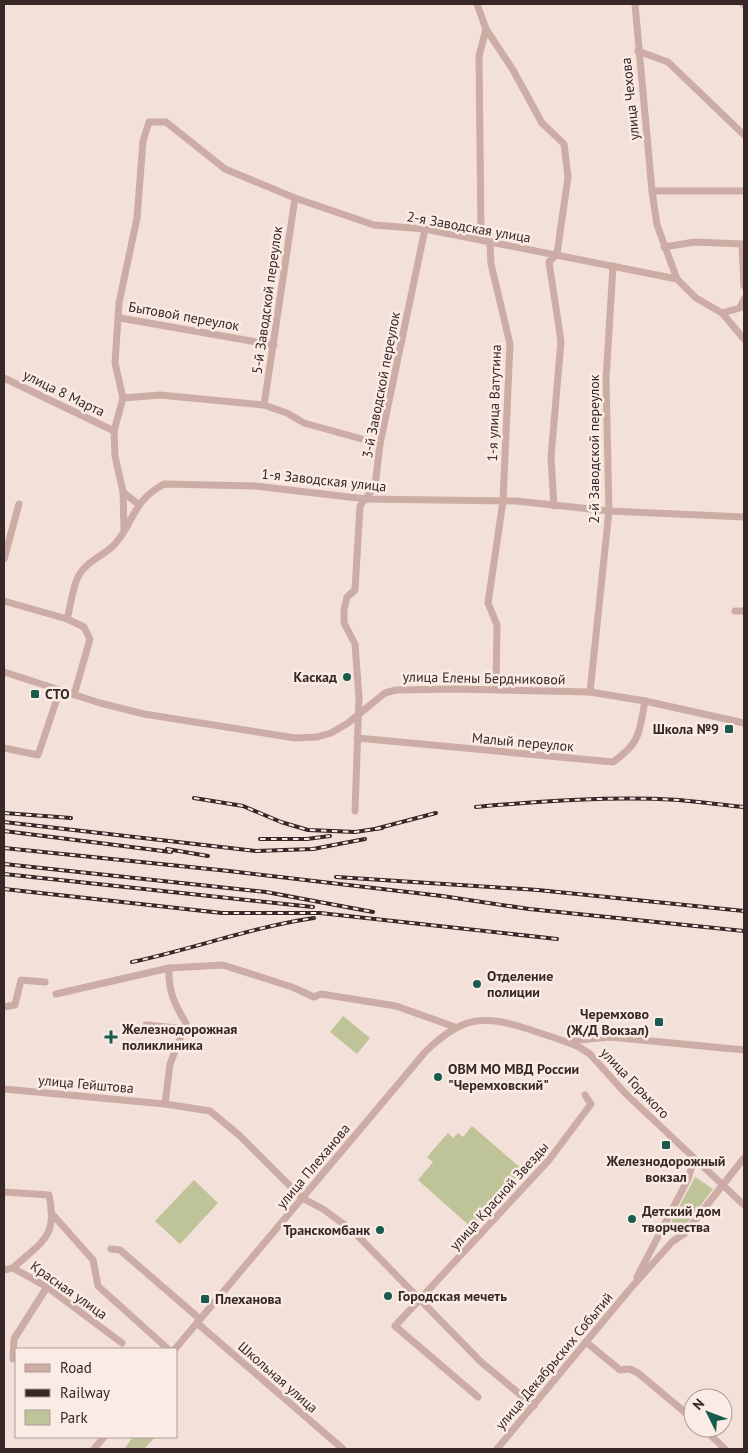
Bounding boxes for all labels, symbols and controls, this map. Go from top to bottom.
street label: улица Чехова [617,57,643,141]
street label: 2-я Заводская улица [406,207,532,247]
street label: 5-й Заводской переулок [248,225,286,375]
street label: Бытовой переулок [127,297,241,335]
street label: 3-й Заводской переулок [358,310,404,460]
street label: 1-я улица Ватутина [483,344,505,462]
street label: улица 8 Марта [20,365,108,421]
street label: 2-й Заводской переулок [585,374,603,523]
street label: 1-я Заводская улица [261,464,387,496]
place label: Каскад [294,668,337,686]
street label: улица Елены Бердниковой [402,668,566,688]
marker: Каскад [341,671,353,683]
place label: СТО [45,685,70,703]
marker: СТО [29,688,41,700]
place label: Школа №9 [653,720,719,738]
marker: Школа №9 [723,723,735,735]
street label: Малый переулок [471,729,575,755]
place label: Отделение полиции [487,967,553,1001]
marker: Отделение полиции [471,978,483,990]
place label: Черемхово (Ж/Д Вокзал) [566,1005,649,1039]
marker: Черемхово (Ж/Д Вокзал) [653,1016,665,1028]
place label: Железнодорожная поликлиника [121,1020,237,1054]
marker: Железнодорожная поликлиника [104,1030,118,1044]
street label: улица Горького [597,1044,673,1122]
place label: ОВМ МО МВД России "Черемховский" [448,1060,579,1094]
street label: улица Гейштова [37,1071,135,1097]
marker: ОВМ МО МВД России "Черемховский" [432,1071,444,1083]
street label: улица Плеханова [272,1120,354,1212]
street label: улица Красной Звезды [446,1138,552,1254]
marker: Железнодорожный вокзал [660,1139,672,1151]
place label: Железнодорожный вокзал [606,1152,725,1186]
place label: Детский дом творчества [642,1202,721,1236]
marker: Детский дом творчества [626,1213,638,1225]
place label: Транскомбанк [283,1221,370,1239]
marker: Транскомбанк [374,1224,386,1236]
street label: Красная улица [27,1257,111,1323]
place label: Городская мечеть [398,1287,507,1305]
street label: улица Декабрьских Событий [491,1289,617,1433]
place label: Плеханова [215,1290,282,1308]
marker: Городская мечеть [382,1290,394,1302]
marker: Плеханова [199,1293,211,1305]
street label: Школьная улица [234,1337,322,1417]
legend [15,1348,178,1438]
text: Road [60,1358,92,1377]
text: Railway [60,1383,110,1402]
north arrow [683,1388,733,1438]
text: N [689,1395,708,1414]
text: Park [60,1408,88,1427]

